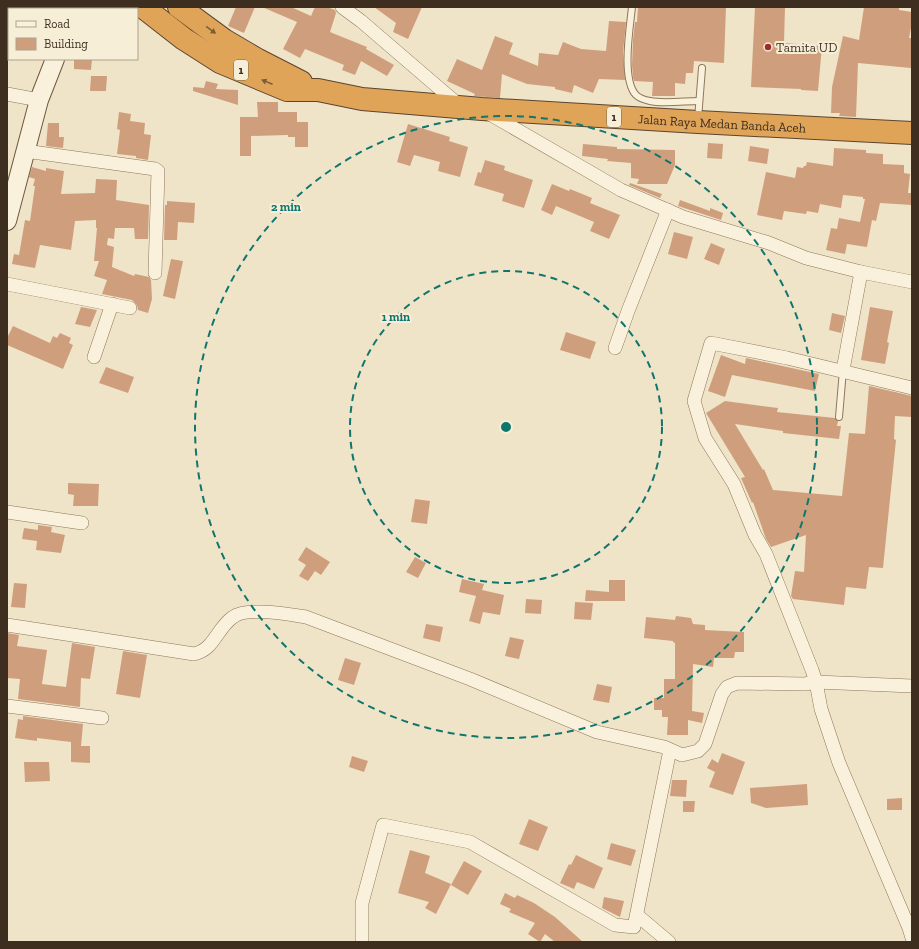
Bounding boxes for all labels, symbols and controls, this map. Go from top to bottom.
legend [8,8,138,60]
text: Road [44,17,70,31]
one-way arrow [206,26,216,34]
text: Building [44,37,88,51]
place label: Tamita UD [776,40,837,55]
marker: Tamita UD [763,42,773,52]
road number: 1 [234,60,248,80]
one-way arrow [260,78,272,84]
road number: 1 [607,107,621,127]
street label: Jalan Raya Medan Banda Aceh [637,111,807,135]
text: 2 min [271,200,301,214]
text: 1 min [382,310,410,324]
centre of rings [499,420,513,434]

